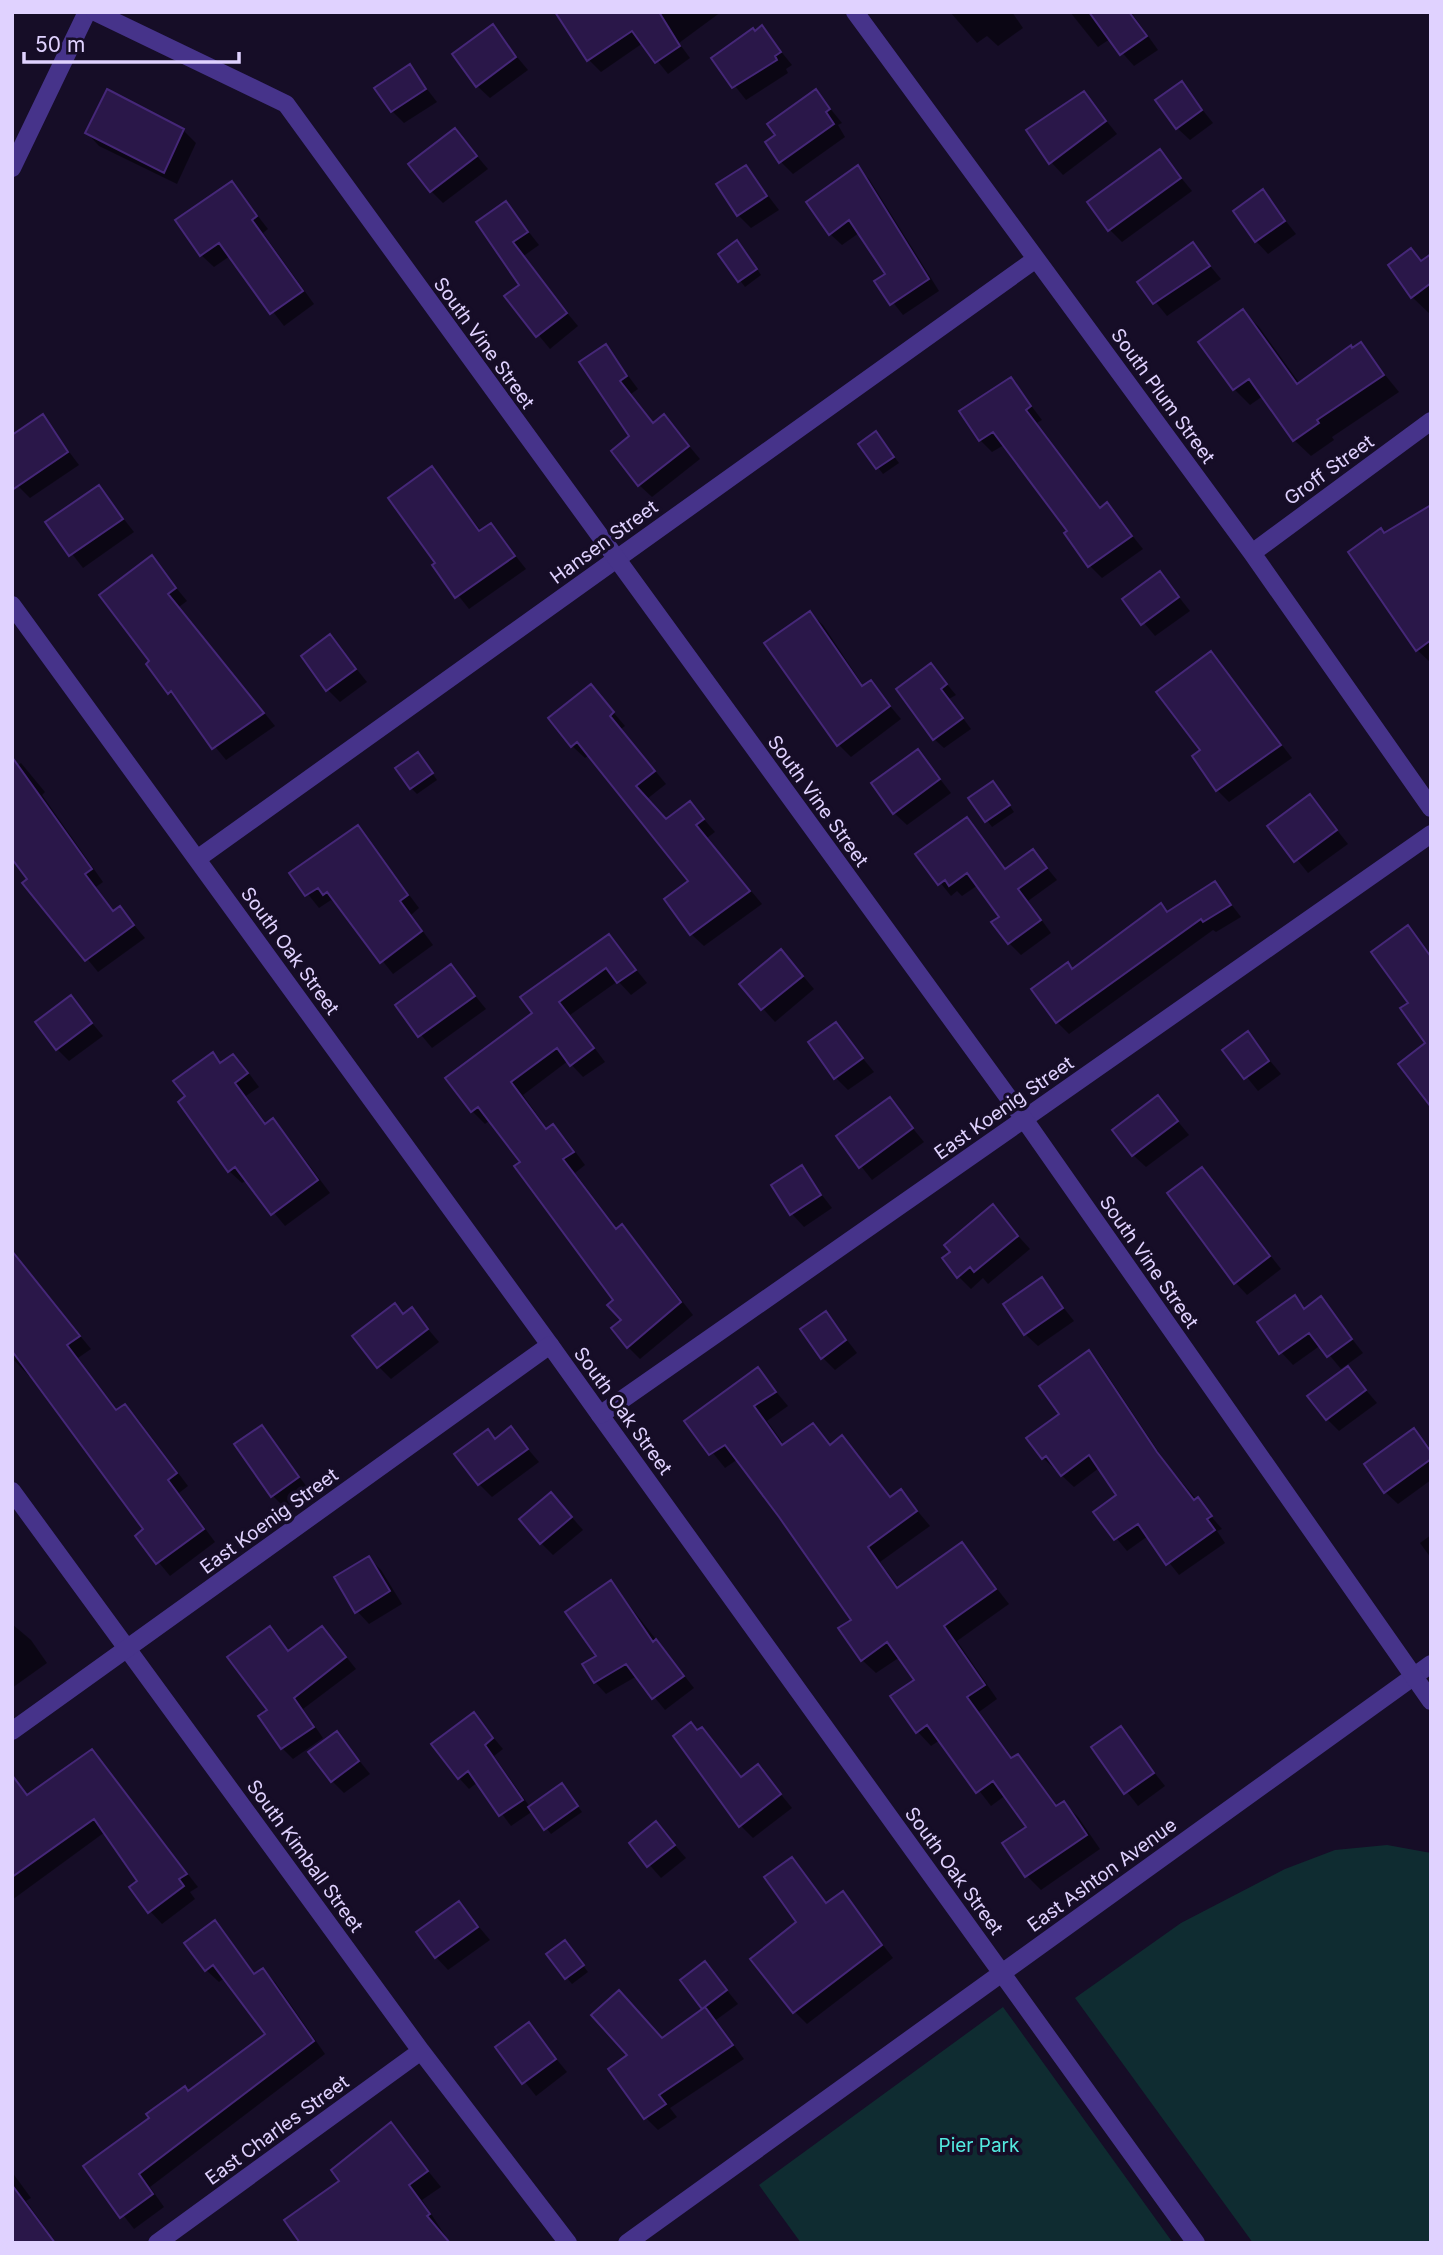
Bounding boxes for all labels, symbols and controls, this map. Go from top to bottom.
scale bar [24,21,240,65]
text: 50 m [35,32,85,57]
street label: South Vine Street [429,273,539,413]
street label: South Plum Street [1106,324,1220,468]
street label: Groff Street [1280,430,1378,510]
street label: Hansen Street [546,495,662,589]
street label: South Vine Street [763,731,873,871]
street label: South Oak Street [236,883,344,1019]
street label: East Koenig Street [930,1051,1078,1165]
street label: South Vine Street [1095,1191,1203,1333]
street label: South Oak Street [569,1343,677,1479]
street label: East Koenig Street [196,1463,342,1579]
street label: South Kimball Street [242,1775,368,1937]
street label: South Oak Street [900,1803,1008,1939]
street label: East Ashton Avenue [1023,1813,1181,1937]
street label: East Charles Street [201,2070,353,2190]
park label: Pier Park [939,2134,1020,2157]

